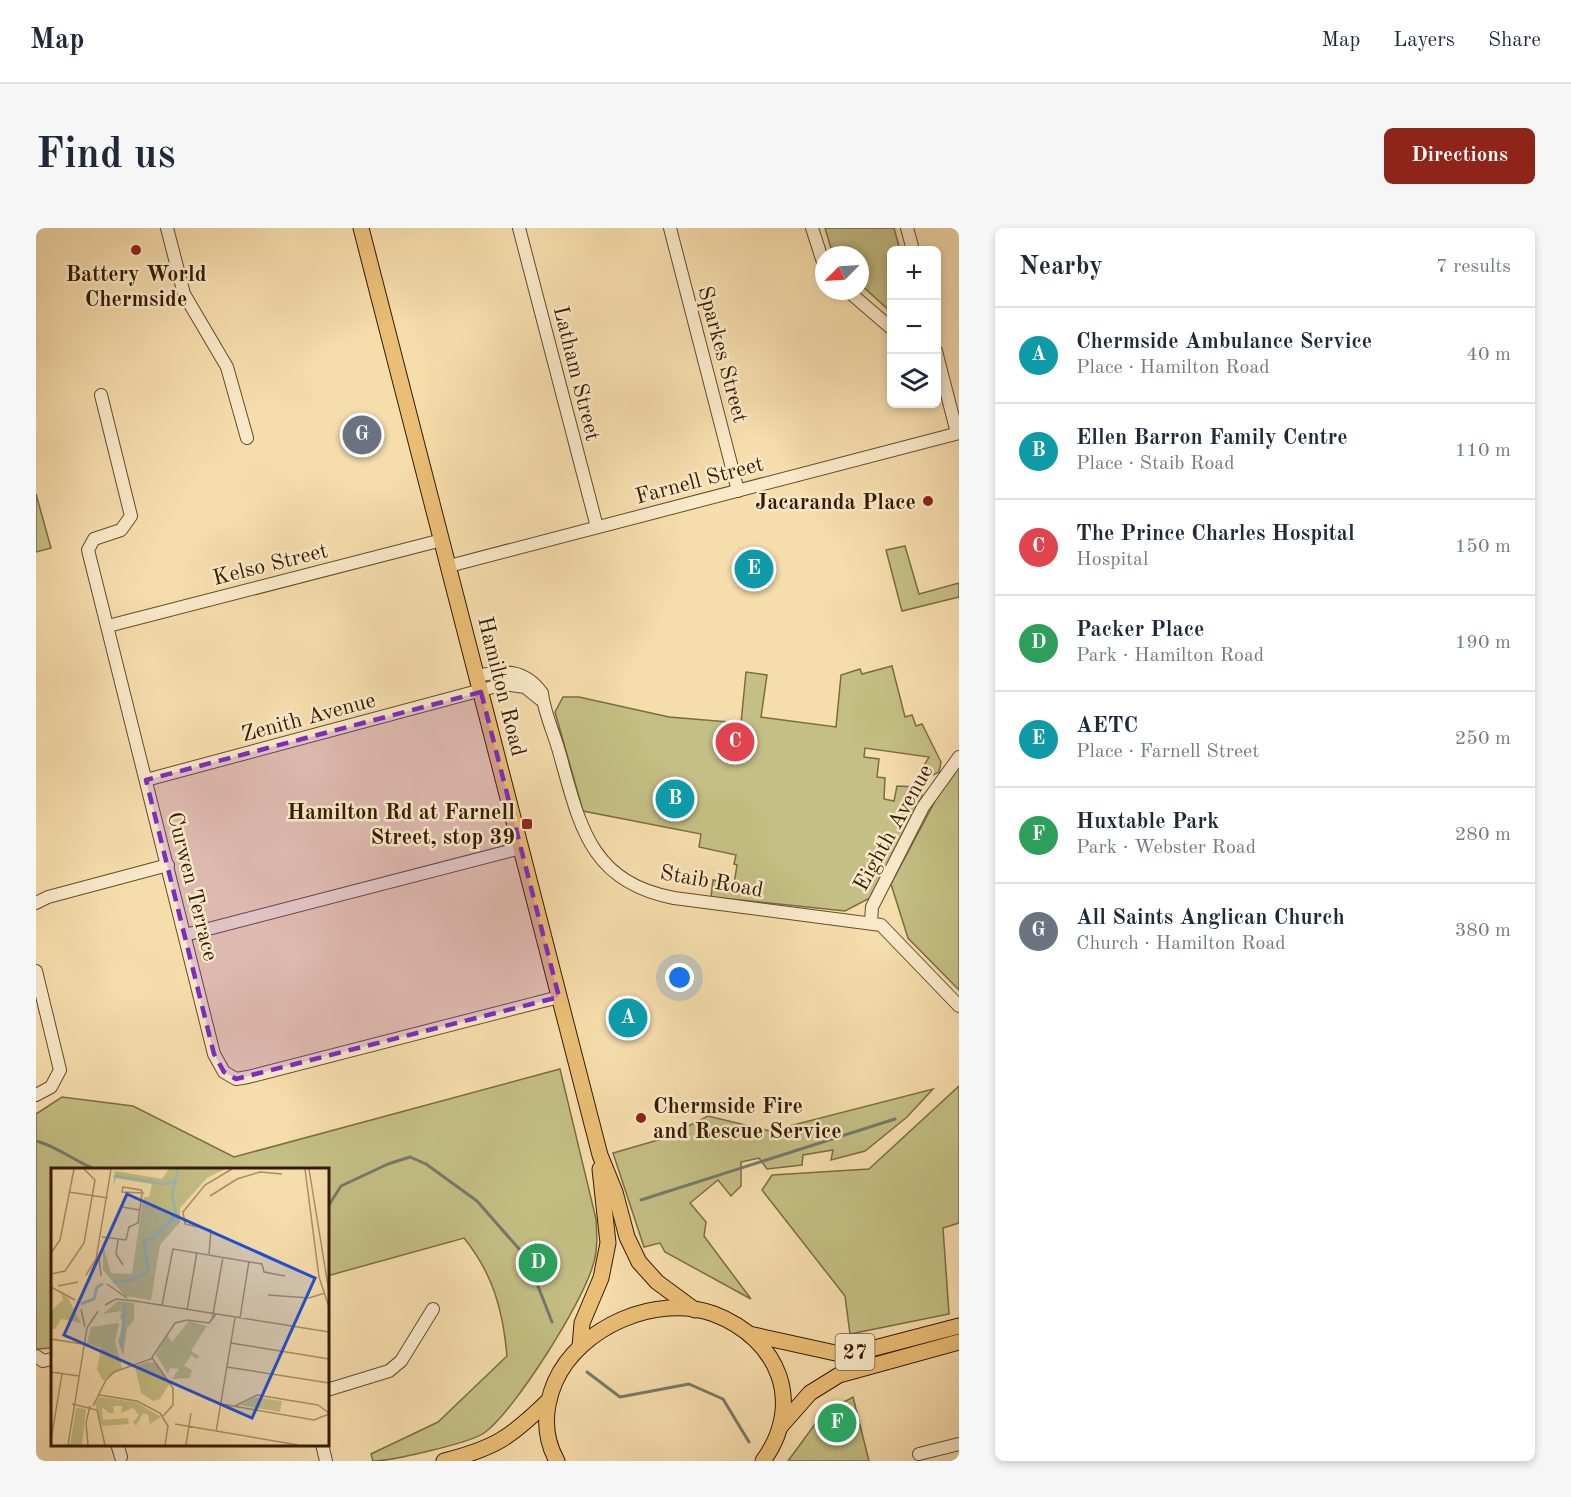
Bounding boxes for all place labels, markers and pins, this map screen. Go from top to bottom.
marker: Battery World Chermside [129,243,143,257]
place label: Battery World Chermside [65,264,207,311]
pin: G [342,412,382,458]
place label: Jacaranda Place [755,492,916,514]
marker: Jacaranda Place [921,494,935,508]
pin: E [734,546,774,592]
pin: C [716,720,754,764]
pin: B [656,776,694,822]
place label: Hamilton Rd at Farnell Street, stop 39 [287,802,515,849]
marker: Hamilton Rd at Farnell Street, stop 39 [520,817,534,831]
pin: A [608,996,648,1040]
place label: Chermside Fire and Rescue Service [653,1096,842,1143]
marker: Chermside Fire and Rescue Service [634,1111,648,1125]
pin: D [518,1240,558,1286]
pin: F [818,1400,856,1446]

